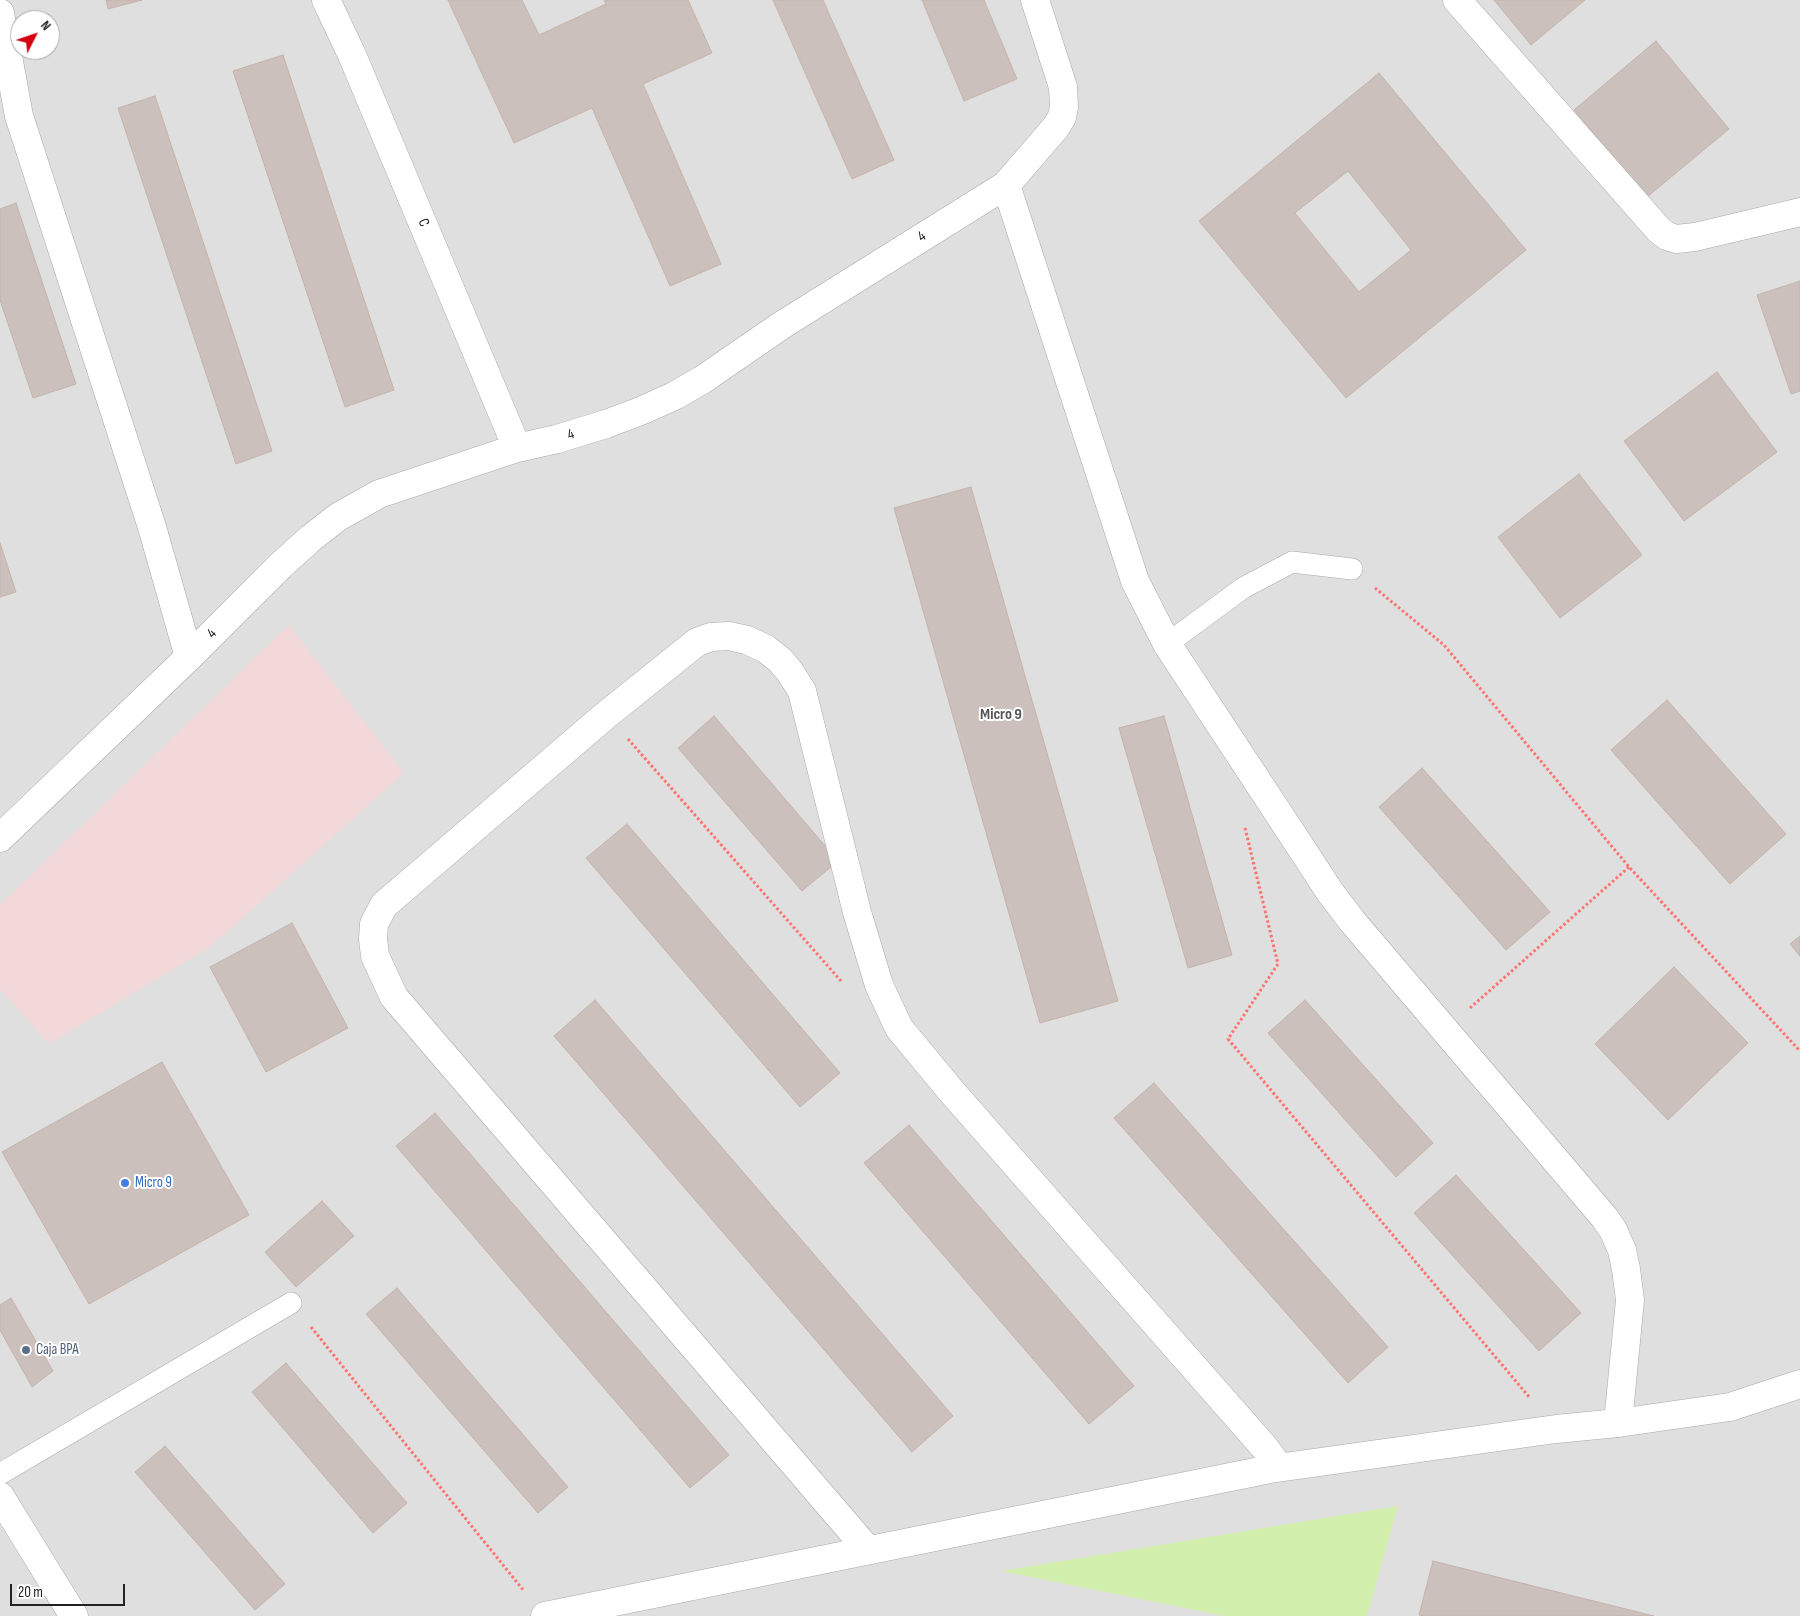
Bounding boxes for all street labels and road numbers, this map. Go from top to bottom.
street label: C [413,216,433,230]
street label: 4 [915,228,929,246]
street label: 4 [565,425,577,445]
street label: 4 [203,625,221,643]

